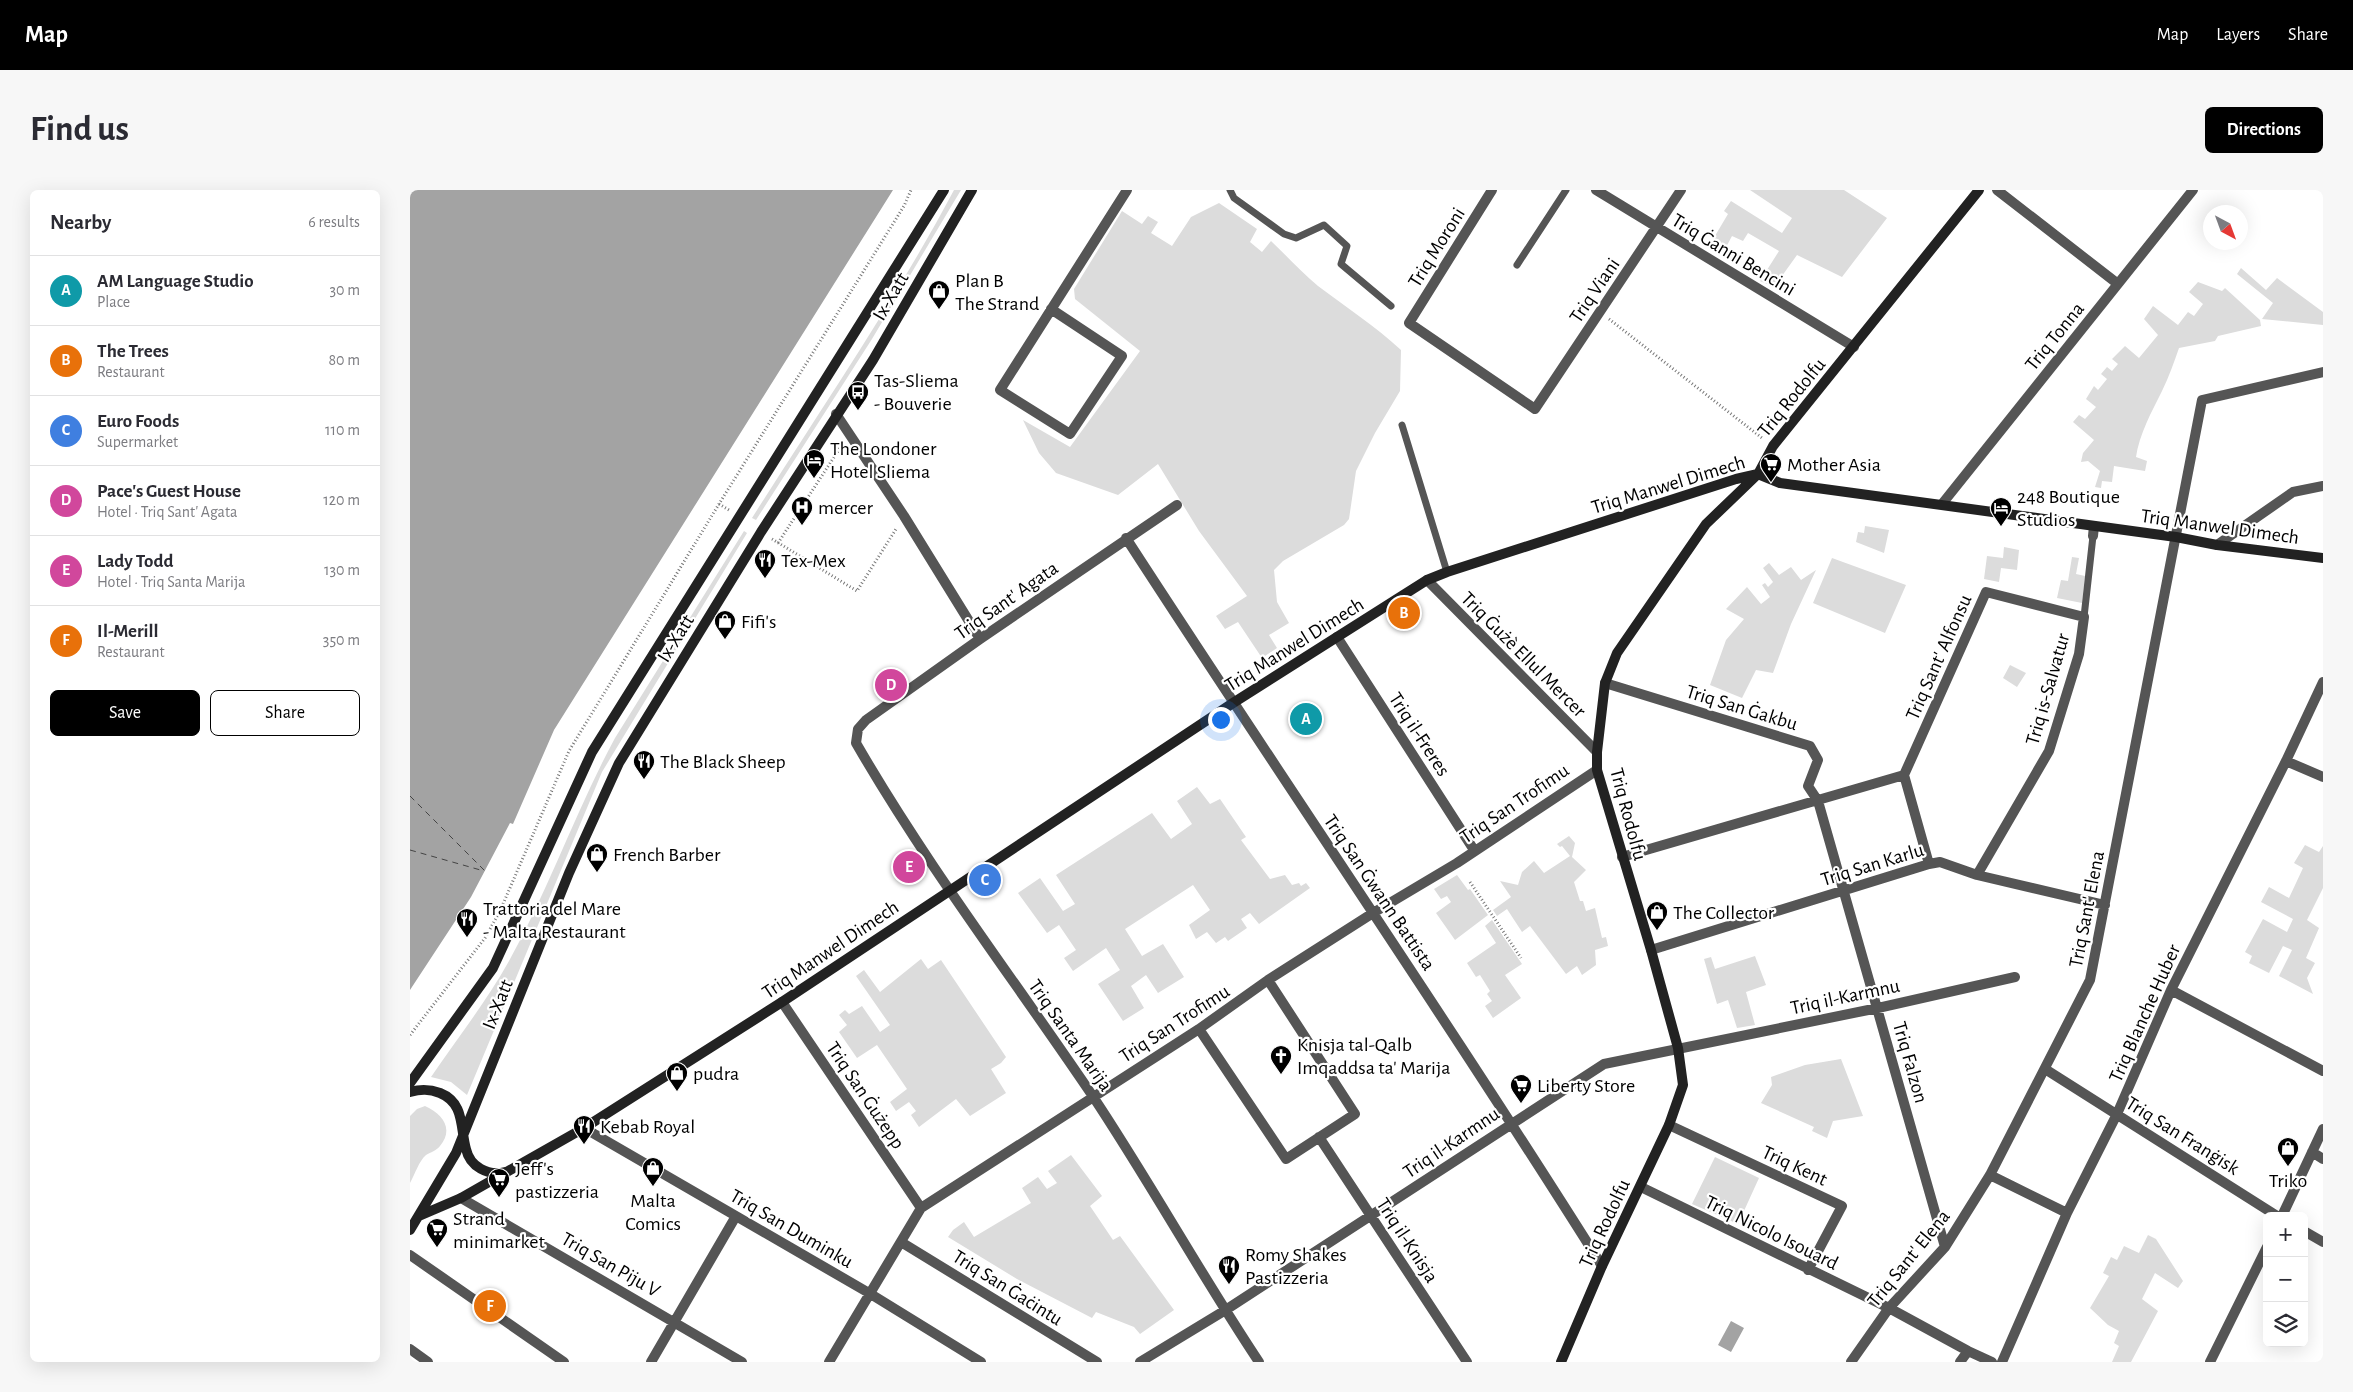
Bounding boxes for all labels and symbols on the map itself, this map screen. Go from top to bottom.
street label: Triq Moroni [1405,204,1469,291]
north arrow [2203,205,2248,250]
street label: Triq Ġanni Bencini [1668,209,1799,300]
street label: Triq Viani [1566,254,1624,327]
street label: Ix-Xatt [869,268,913,324]
place label: Plan B The Strand [955,271,1039,314]
shop icon: Plan B The Strand [927,279,951,310]
street label: Triq Tonna [2021,299,2088,374]
street label: Triq Rodolfu [1754,354,1829,441]
place label: Tas-Sliema - Bouverie [874,371,959,414]
bus stop icon: Tas-Sliema - Bouverie [846,380,870,411]
place label: The Londoner Hotel Sliema [830,439,937,482]
hotel icon: The Londoner Hotel Sliema [802,448,826,479]
street label: Triq Manwel Dimech [1589,452,1748,518]
supermarket icon: Mother Asia [1759,452,1783,483]
place label: Mother Asia [1787,455,1881,475]
place label: 248 Boutique Studios [2017,487,2120,530]
hospital icon: mercer [790,495,814,526]
hotel icon: 248 Boutique Studios [1989,496,2013,527]
place label: mercer [818,498,874,518]
street label: Triq Manwel Dimech [2139,506,2300,548]
restaurant icon: Tex-Mex [753,548,777,579]
place label: Tex-Mex [781,551,846,571]
street label: Triq Sant' Agata [951,558,1062,644]
street label: Triq Ġużè Ellul Mercer [1457,588,1591,722]
street label: Triq Sant' Alfonsu [1902,592,1975,723]
street label: Triq Manwel Dimech [1222,594,1368,696]
pin: B [1388,594,1420,632]
shop icon: Fifi's [713,609,737,640]
street label: Ix-Xatt [654,611,698,666]
place label: Fifi's [741,612,776,632]
street label: Triq is-Salvatur [2022,631,2074,747]
pin: D [875,666,907,704]
street label: Triq San Ġakbu [1683,681,1800,734]
street label: Triq il-Freres [1385,689,1454,780]
pin: A [1290,700,1322,738]
your location [1208,707,1234,733]
restaurant icon: The Black Sheep [632,749,656,780]
place label: The Black Sheep [660,752,786,772]
street label: Triq San Trofimu [1456,760,1573,848]
street label: Triq Rodolfu [1606,766,1650,863]
street label: Triq San Ġwann Battista [1320,810,1440,974]
street label: Triq San Karlu [1818,840,1926,890]
shop icon: French Barber [585,842,609,873]
place label: French Barber [613,845,721,865]
pin: E [893,848,925,886]
street label: Triq Sant' Elena [2066,849,2108,969]
pin: C [969,861,1001,899]
street label: Triq Manwel Dimech [759,897,902,1003]
place label: Trattoria del Mare - Malta Restaurant [483,899,626,942]
shop icon: The Collector [1645,900,1669,931]
place label: The Collector [1673,903,1775,923]
restaurant icon: Trattoria del Mare - Malta Restaurant [455,907,479,938]
street label: Triq Blanche Huber [2106,941,2184,1085]
street label: Ix-Xatt [479,976,517,1032]
street label: Triq Santa Marija [1024,976,1116,1095]
street label: Triq il-Karmnu [1789,976,1902,1018]
street label: Triq San Trofimu [1116,981,1233,1067]
street label: Triq Falzon [1889,1019,1931,1105]
place label: Knisja tal-Qalb Imqaddsa ta' Marija [1297,1035,1450,1078]
street label: Triq San Ġużepp [822,1038,909,1153]
church icon: Knisja tal-Qalb Imqaddsa ta' Marija [1269,1044,1293,1075]
shop icon: pudra [665,1061,689,1092]
place label: pudra [693,1064,739,1084]
supermarket icon: Liberty Store [1509,1073,1533,1104]
place label: Liberty Store [1537,1076,1635,1096]
street label: Triq San Franġisk [2122,1093,2243,1179]
street label: Triq il-Karmnu [1400,1103,1503,1182]
restaurant icon: Kebab Royal [572,1114,596,1145]
place label: Kebab Royal [600,1117,695,1137]
shop icon: Triko [2276,1136,2300,1167]
street label: Triq Kent [1759,1142,1831,1190]
shop icon: Malta Comics [641,1156,665,1187]
place label: Jeff's pastizzeria [515,1159,599,1202]
supermarket icon: Jeff's pastizzeria [487,1167,511,1198]
place label: Triko [2269,1171,2307,1191]
street label: Triq Rodolfu [1576,1176,1634,1271]
street label: Triq San Duminku [727,1186,856,1272]
place label: Malta Comics [625,1191,681,1234]
street label: Triq Nicolo Isouard [1702,1192,1841,1274]
street label: Triq il-Knisja [1373,1195,1442,1286]
street label: Triq Sant' Elena [1864,1206,1954,1311]
place label: Strand minimarket [453,1209,546,1252]
supermarket icon: Strand minimarket [425,1217,449,1248]
street label: Triq San Piju V [558,1229,664,1301]
street label: Triq San Ġaċintu [949,1245,1067,1330]
place label: Romy Shakes Pastizzeria [1245,1245,1347,1288]
restaurant icon: Romy Shakes Pastizzeria [1217,1254,1241,1285]
pin: F [474,1287,506,1325]

